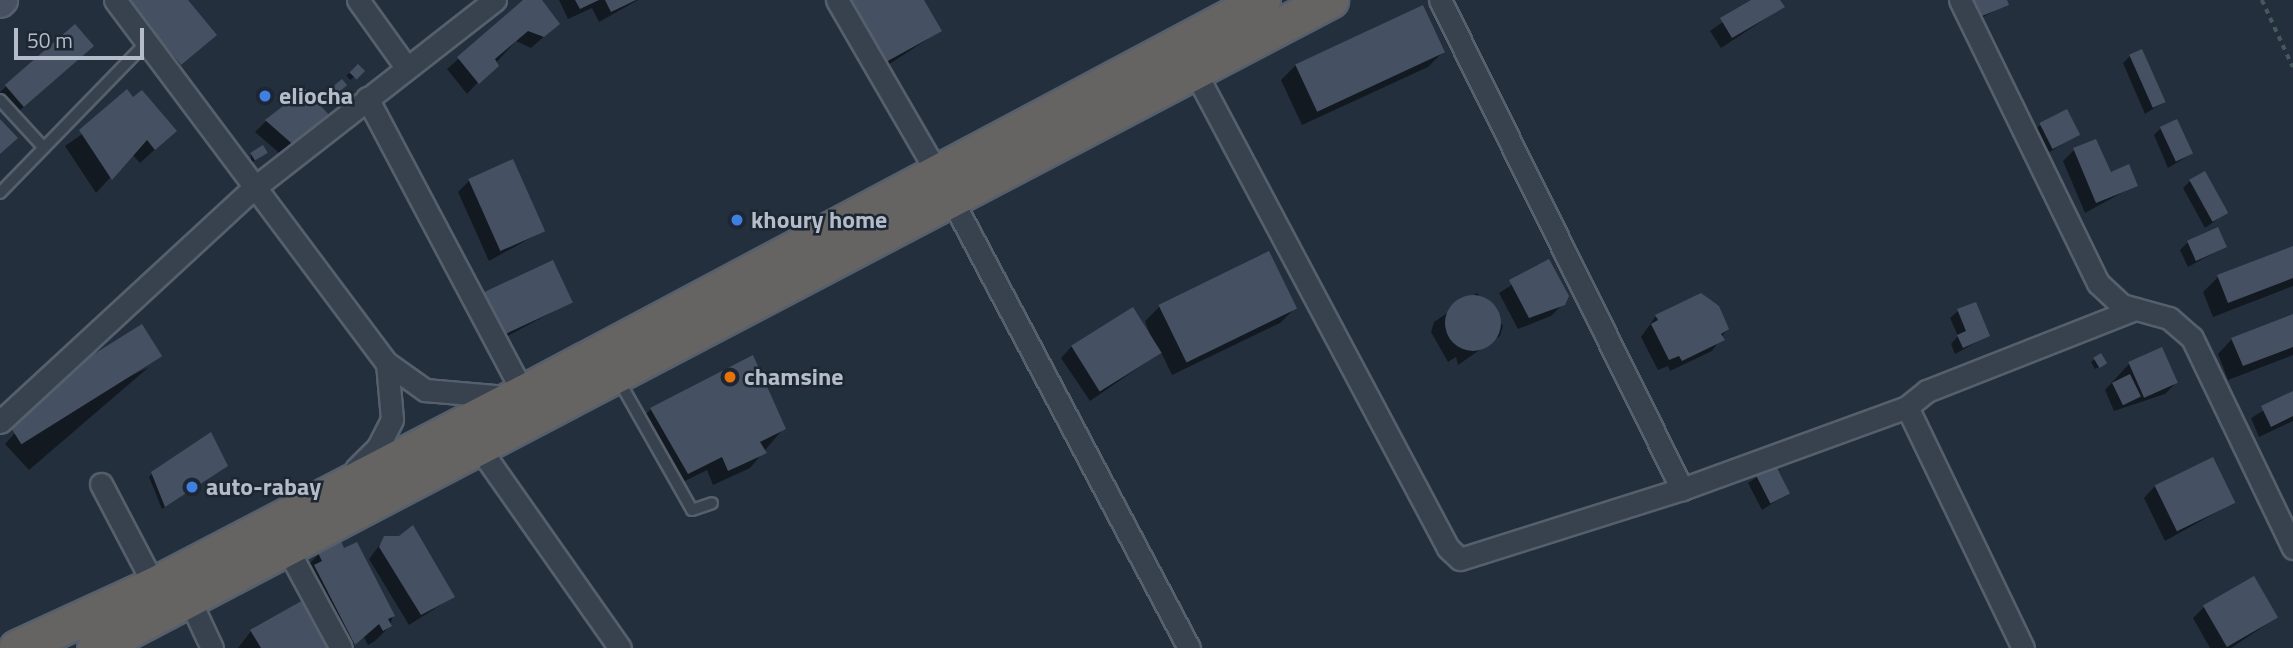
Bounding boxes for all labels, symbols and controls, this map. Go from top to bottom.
scale bar [18,14,147,58]
text: 50 m [27,24,73,56]
place label: eliocha [279,82,353,110]
marker: eliocha [257,88,273,104]
place label: khoury home [751,206,887,234]
marker: khoury home [729,212,745,228]
place label: chamsine [744,363,843,391]
marker: chamsine [722,369,738,385]
place label: auto-rabay [206,473,321,501]
marker: auto-rabay [184,479,200,495]

